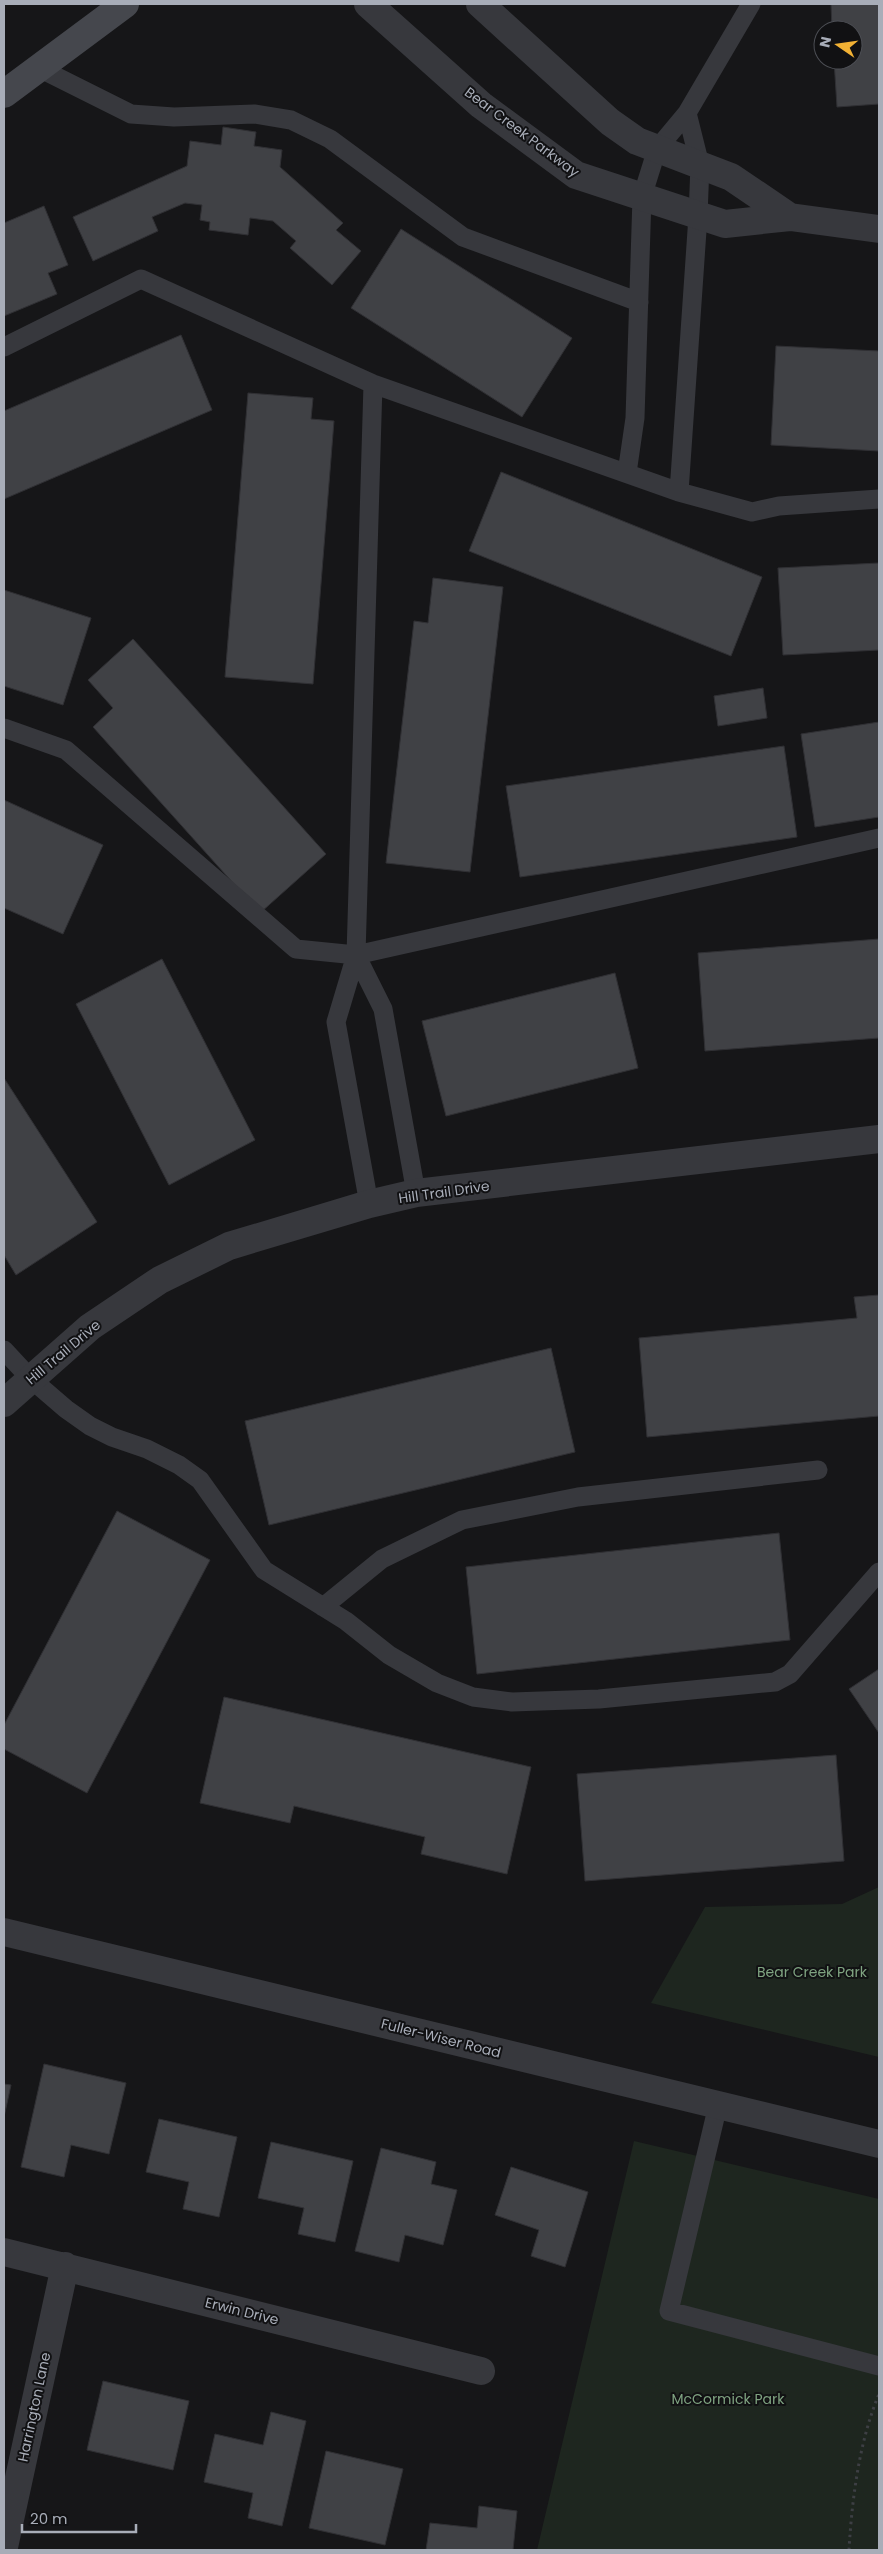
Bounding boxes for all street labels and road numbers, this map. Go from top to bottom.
street label: Bear Creek Parkway [461,82,584,182]
street label: Hill Trail Drive [397,1176,491,1208]
street label: Hill Trail Drive [21,1315,105,1389]
street label: Fuller-Wiser Road [379,2013,503,2063]
street label: Erwin Drive [203,2292,281,2330]
street label: Harrington Lane [13,2350,55,2464]

